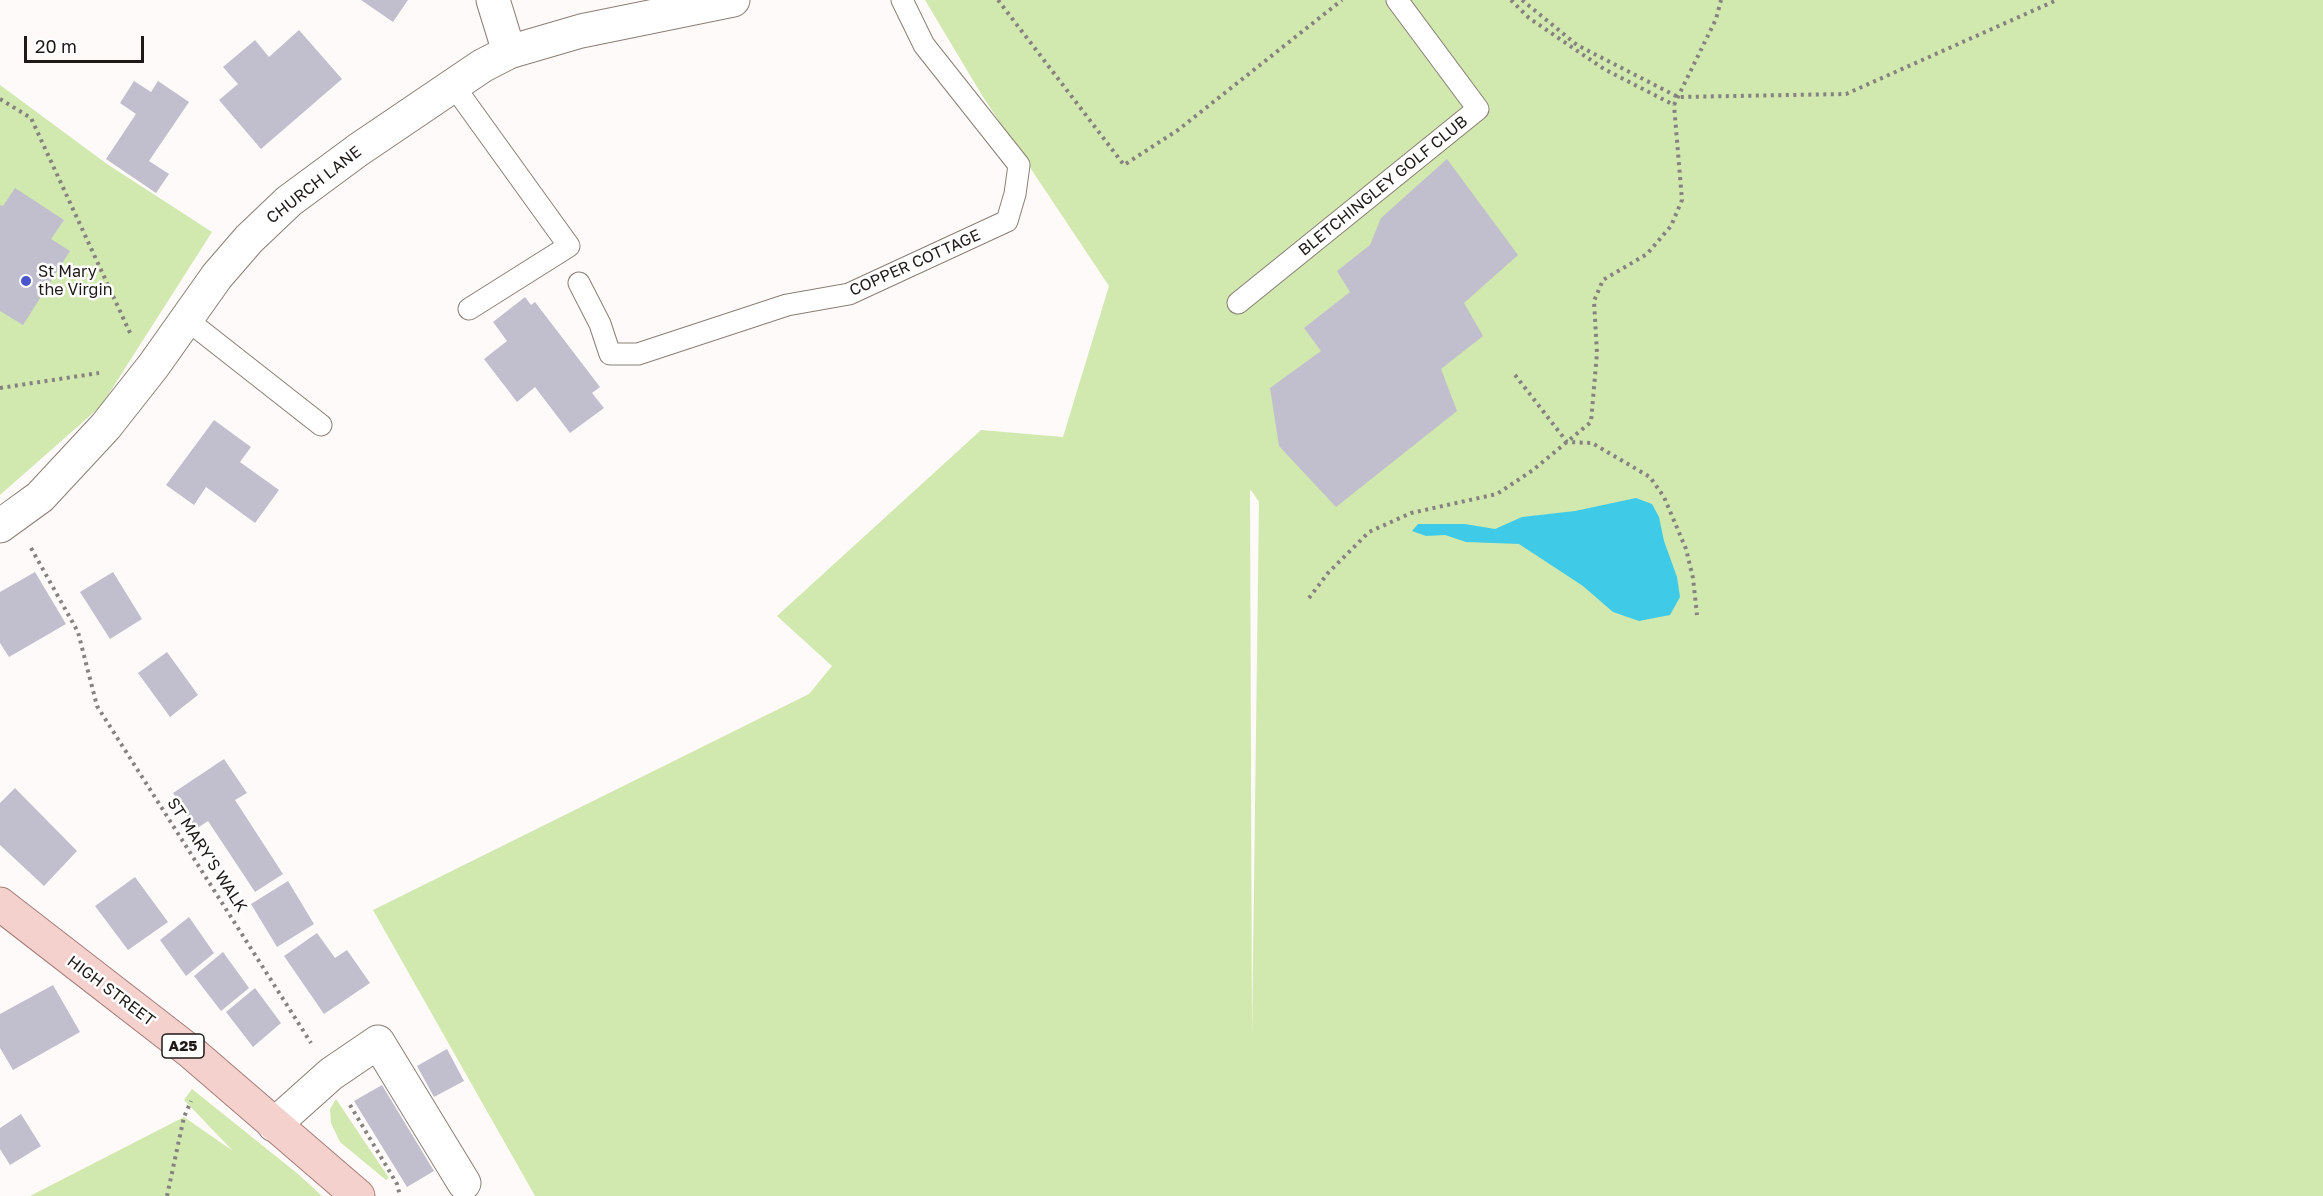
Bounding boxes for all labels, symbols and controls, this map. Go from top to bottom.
scale bar [27,24,147,62]
text: 20 m [35,35,77,57]
street label: BLETCHINGLEY GOLF CLUB [1295,112,1471,260]
street label: CHURCH LANE [263,142,365,228]
street label: COPPER COTTAGE [847,225,983,301]
place label: St Mary the Virgin [38,262,113,300]
marker: St Mary the Virgin [19,274,33,288]
street label: ST MARY'S WALK [163,794,251,916]
street label: HIGH STREET [63,952,159,1030]
road number: A25 [162,1034,204,1058]

